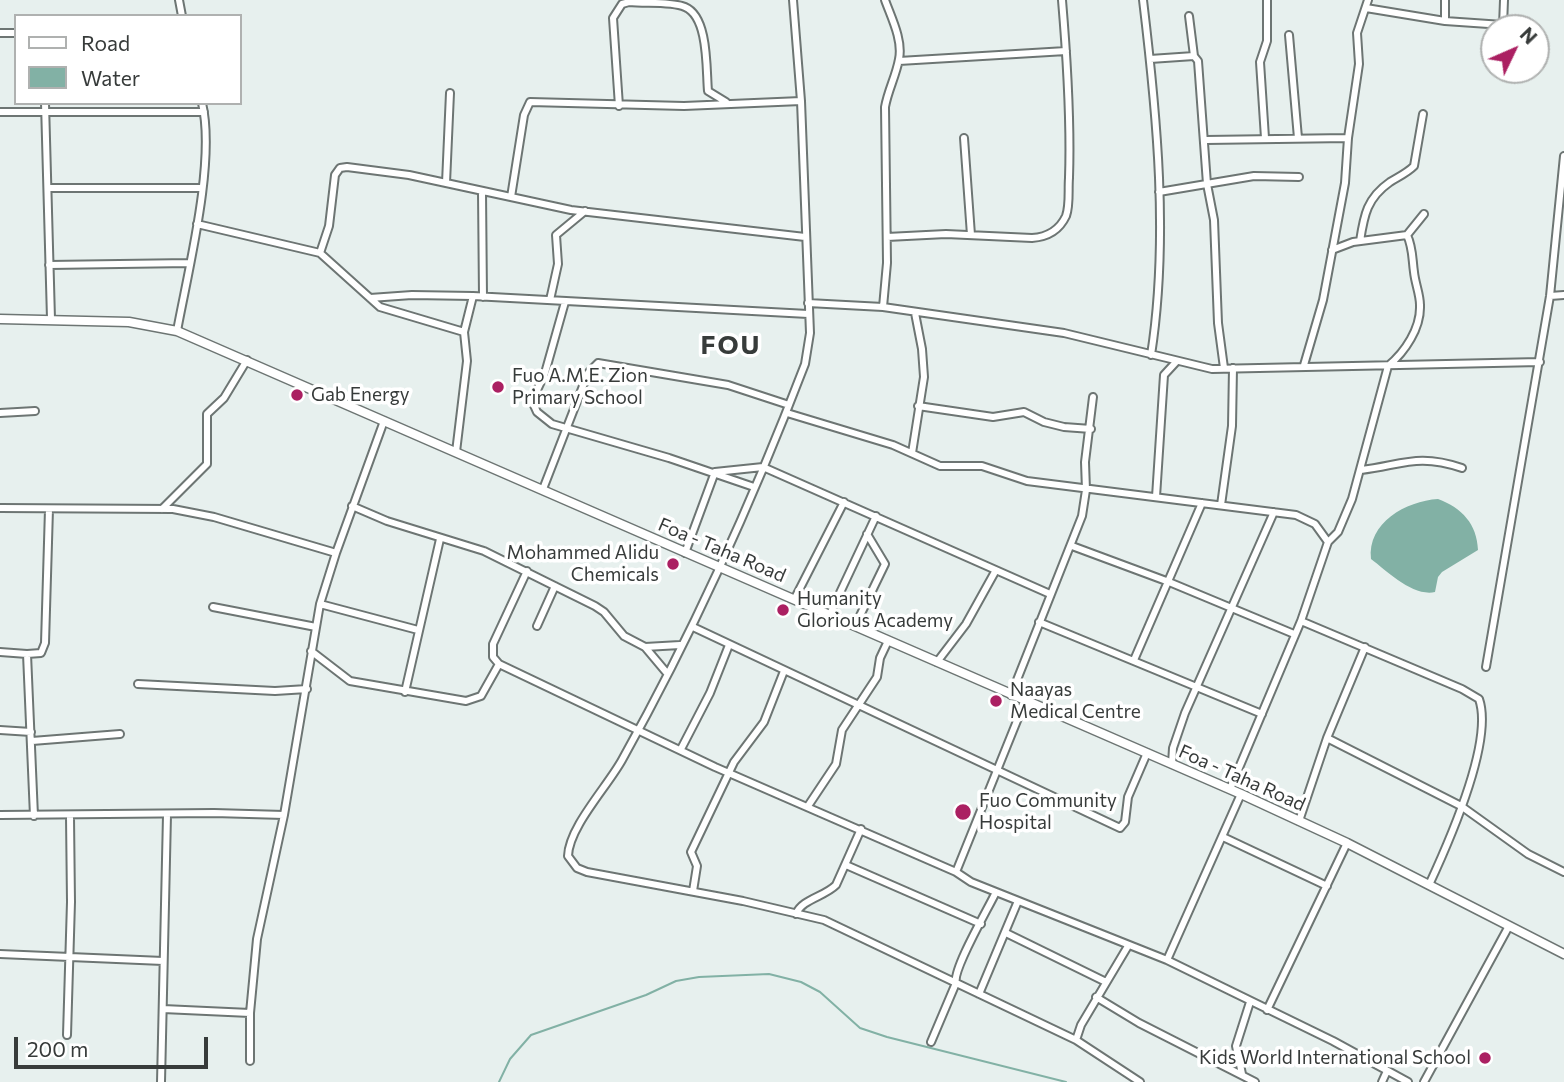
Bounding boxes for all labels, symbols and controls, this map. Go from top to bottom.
legend [14,14,242,105]
north arrow [1480,14,1550,84]
text: N [1516,22,1542,49]
text: Road [81,30,130,55]
text: Water [81,65,140,90]
district label: FOU [701,329,761,361]
place label: Fuo A.M.E. Zion Primary School [512,365,648,409]
marker: Fuo A.M.E. Zion Primary School [490,379,506,395]
place label: Gab Energy [311,384,410,406]
marker: Gab Energy [289,387,305,403]
street label: Foa - Taha Road [655,513,789,587]
place label: Mohammed Alidu Chemicals [506,542,659,586]
marker: Mohammed Alidu Chemicals [665,556,681,572]
place label: Humanity Glorious Academy [797,588,953,632]
marker: Humanity Glorious Academy [775,602,791,618]
place label: Naayas Medical Centre [1010,679,1141,723]
marker: Naayas Medical Centre [988,693,1004,709]
street label: Foa - Taha Road [1175,740,1309,816]
place label: Fuo Community Hospital [979,790,1117,834]
marker: Fuo Community Hospital [953,802,973,822]
scale bar [18,1023,212,1066]
text: 200 m [27,1036,88,1061]
place label: Kids World International School [1199,1047,1471,1069]
marker: Kids World International School [1477,1050,1493,1066]

